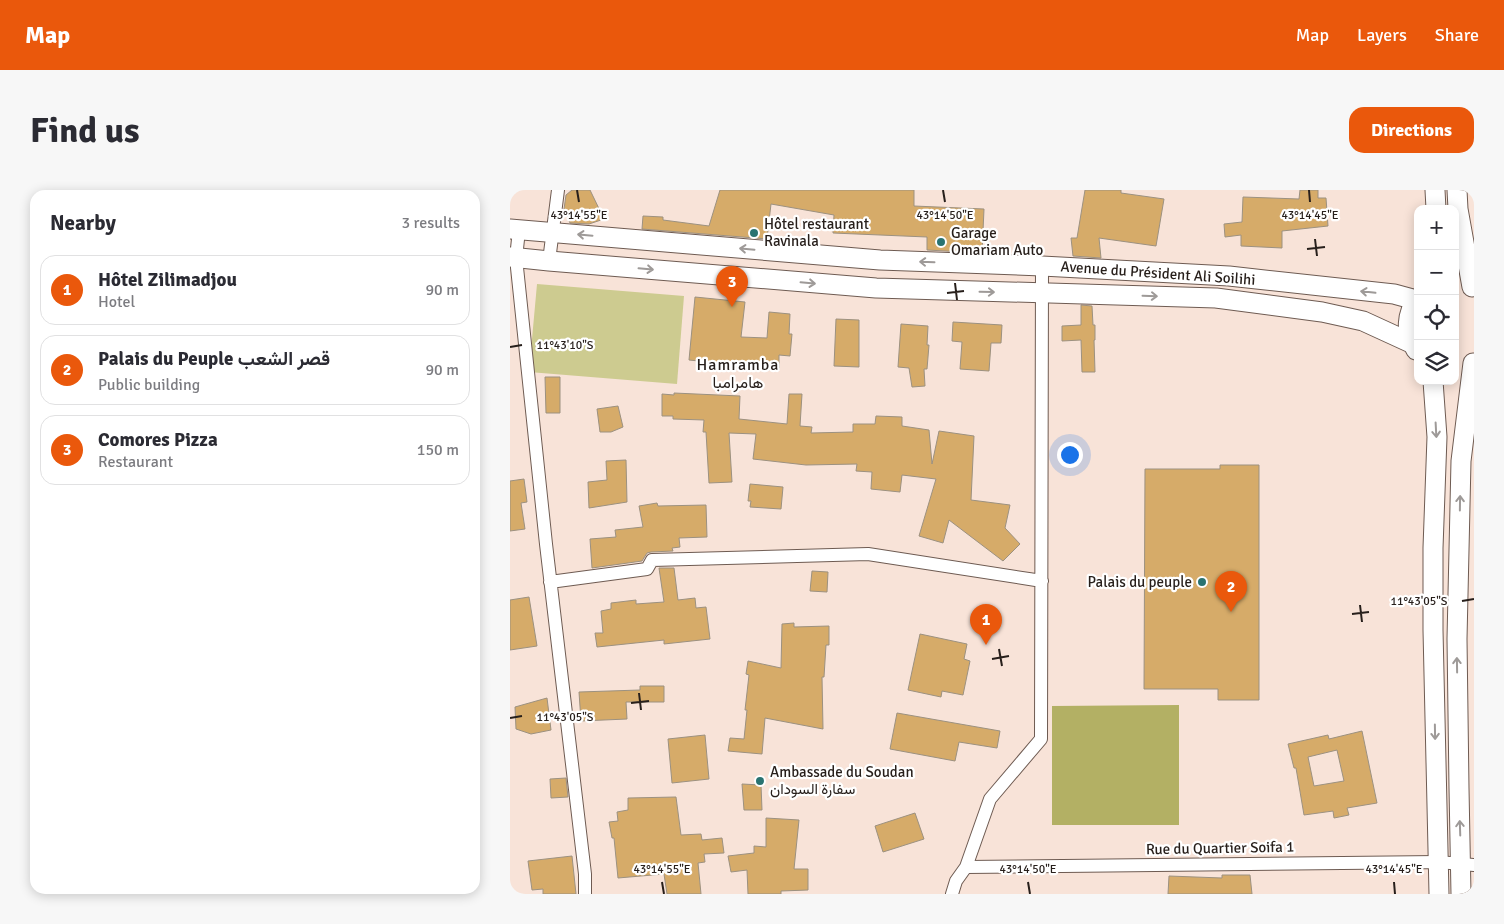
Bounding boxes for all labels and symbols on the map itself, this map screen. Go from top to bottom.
text: 43°14'55"E [550,208,608,223]
text: 43°14'50"E [916,208,974,223]
text: 43°14'45"E [1281,208,1339,223]
place label: Hôtel restaurant Ravinala [764,215,869,250]
place label: Garage Omariam Auto [951,224,1043,259]
marker: Hôtel restaurant Ravinala [748,227,760,239]
one-way arrow [578,230,594,240]
marker: Garage Omariam Auto [935,236,947,248]
one-way arrow [740,244,756,254]
one-way arrow [919,257,936,267]
street label: Avenue du Président Ali Soilihi [1060,257,1256,289]
one-way arrow [637,265,653,274]
pin: 3 [716,266,748,307]
one-way arrow [799,278,815,287]
one-way arrow [979,287,995,297]
one-way arrow [1360,287,1376,297]
one-way arrow [1142,292,1158,301]
text: 11°43'10"S [536,338,594,353]
district label: Hamramba هامرامبا [697,355,779,393]
one-way arrow [1432,422,1441,438]
your location [1057,442,1083,468]
one-way arrow [1455,495,1465,512]
pin: 2 [1215,571,1247,612]
place label: Palais du peuple [1087,573,1192,591]
marker: Palais du peuple [1196,576,1208,588]
text: 11°43'05"S [1390,594,1448,609]
pin: 1 [970,604,1002,645]
one-way arrow [1452,658,1462,674]
text: 11°43'05"S [536,710,594,725]
one-way arrow [1431,724,1440,740]
place label: Ambassade du Soudan سفارة السودان [770,763,914,798]
marker: Ambassade du Soudan سفارة السودان [754,775,766,787]
one-way arrow [1455,820,1465,836]
street label: Rue du Quartier Soifa 1 [1146,838,1294,858]
text: 43°14'55"E [633,862,691,877]
text: 43°14'50"E [999,862,1057,877]
text: 43°14'45"E [1365,862,1423,877]

